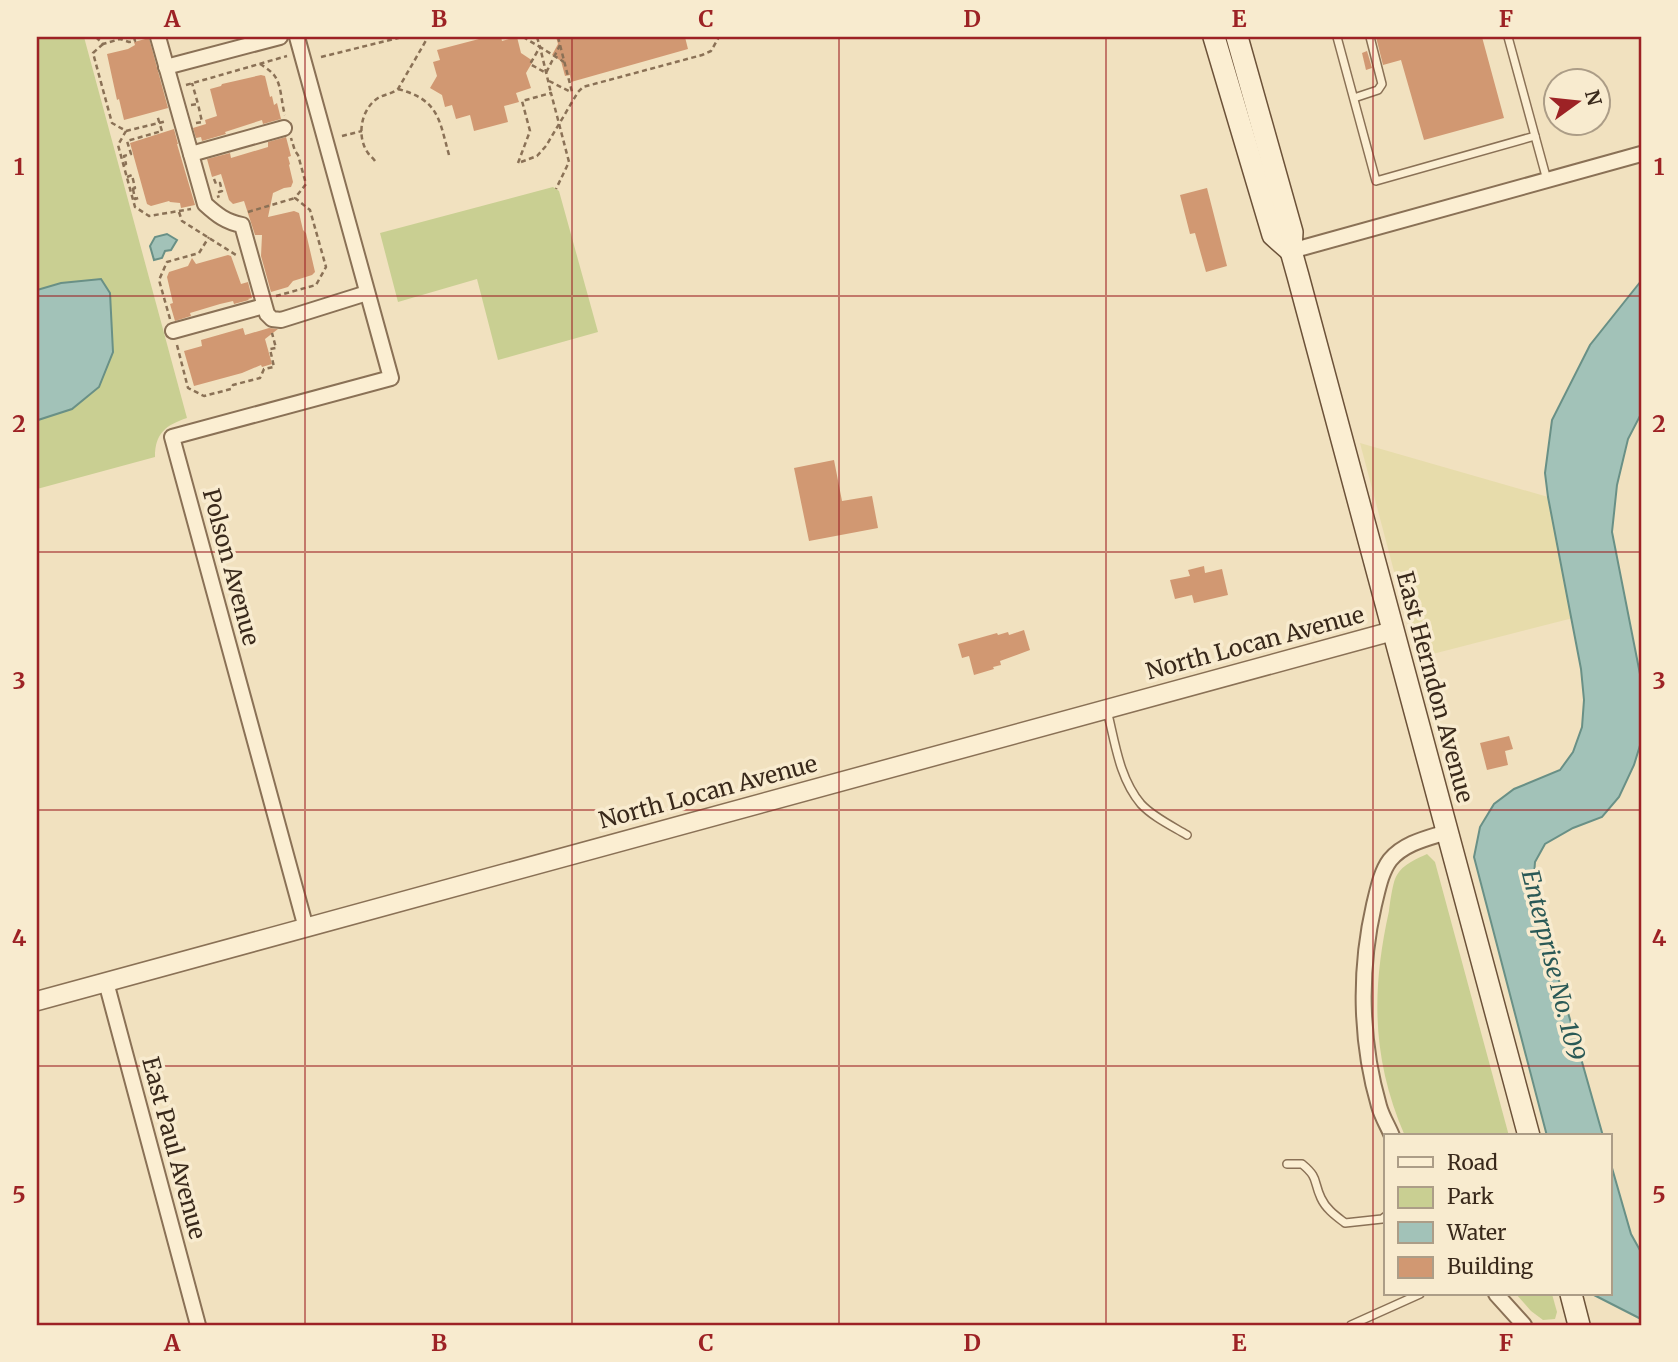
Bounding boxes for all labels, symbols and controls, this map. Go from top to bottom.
text: A [163,4,181,33]
text: B [431,4,447,33]
text: C [698,4,714,33]
text: D [963,4,981,33]
text: E [1231,4,1247,33]
text: F [1499,4,1513,33]
north arrow [1542,66,1612,136]
text: N [1580,87,1607,108]
text: 1 [14,152,25,181]
text: 1 [1654,152,1665,181]
text: 2 [12,409,26,438]
text: 2 [1652,409,1666,438]
street label: Polson Avenue [197,485,266,648]
street label: East Herndon Avenue [1391,568,1480,806]
street label: North Locan Avenue [1143,599,1367,686]
text: 3 [12,666,26,695]
text: 3 [1652,666,1666,695]
street label: North Locan Avenue [596,748,820,835]
water label: Enterprise No. 109 [1515,866,1592,1063]
text: 4 [12,923,27,952]
text: 4 [1652,923,1667,952]
street label: East Paul Avenue [136,1053,213,1242]
legend [1384,1134,1612,1296]
text: Road [1447,1149,1498,1176]
text: 5 [12,1180,26,1209]
text: 5 [1652,1180,1666,1209]
text: Park [1447,1183,1494,1210]
text: Water [1446,1219,1506,1246]
text: Building [1447,1253,1534,1280]
text: A [163,1328,181,1357]
text: B [431,1328,447,1357]
text: C [698,1328,714,1357]
text: D [963,1328,981,1357]
text: E [1231,1328,1247,1357]
text: F [1499,1328,1513,1357]

